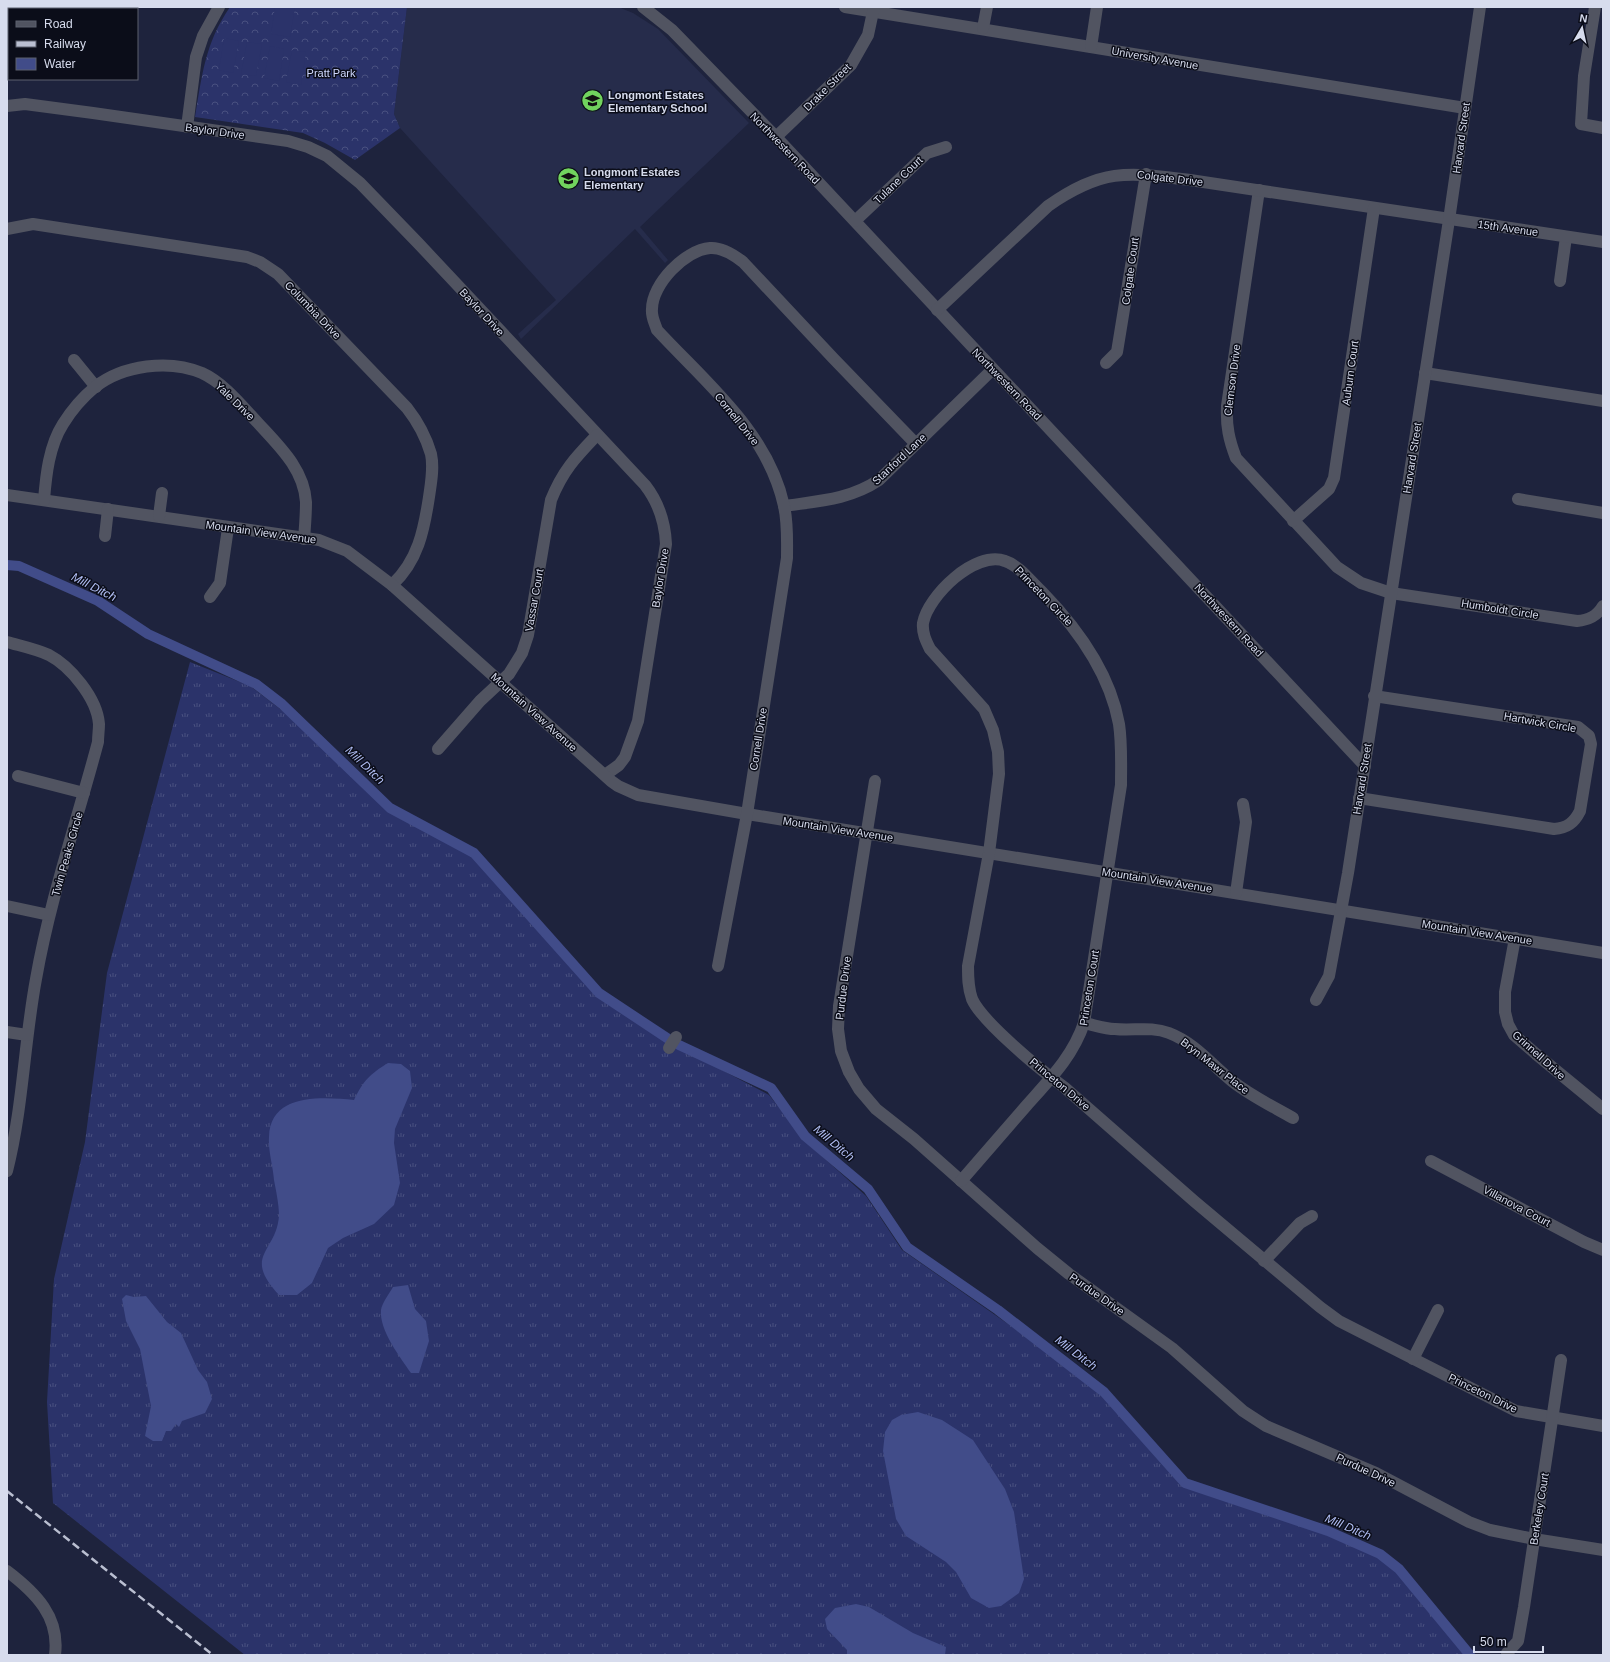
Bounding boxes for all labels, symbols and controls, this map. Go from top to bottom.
legend [8,8,138,80]
north arrow [1562,8,1602,48]
text: N [1579,12,1588,25]
text: Road [44,17,73,31]
text: Railway [44,37,86,51]
street label: University Avenue [1111,44,1199,72]
text: Water [44,57,76,71]
street label: Drake Street [801,61,853,113]
park label: Pratt Park [307,67,356,79]
school or university icon: Longmont Estates Elementary School [580,88,606,114]
place label: Longmont Estates Elementary School [608,89,707,114]
street label: Harvard Street [1450,102,1472,174]
street label: Northwestern Road [748,110,822,186]
street label: Baylor Drive [185,121,245,141]
street label: Tulane Court [871,154,925,206]
school or university icon: Longmont Estates Elementary [556,165,582,191]
place label: Longmont Estates Elementary [584,166,680,191]
street label: Colgate Drive [1136,168,1204,188]
street label: 15th Avenue [1477,218,1539,238]
street label: Colgate Court [1119,237,1141,305]
street label: Columbia Drive [283,279,343,341]
street label: Baylor Drive [457,286,507,338]
street label: Auburn Court [1340,340,1360,406]
street label: Clemson Drive [1222,343,1242,417]
street label: Northwestern Road [970,346,1044,422]
street label: Yale Drive [213,379,257,423]
street label: Cornell Drive [712,391,762,447]
street label: Harvard Street [1400,422,1424,494]
street label: Stanford Lane [870,431,928,487]
street label: Mountain View Avenue [205,518,317,546]
street label: Baylor Drive [649,547,671,609]
street label: Princeton Circle [1013,564,1075,628]
street label: Vassar Court [523,568,545,632]
water label: Mill Ditch [69,570,119,604]
street label: Northwestern Road [1192,581,1266,659]
street label: Humboldt Circle [1460,597,1540,621]
street label: Mountain View Avenue [489,670,579,754]
street label: Cornell Drive [747,707,769,771]
street label: Hartwick Circle [1503,710,1577,734]
water label: Mill Ditch [343,743,388,787]
street label: Harvard Street [1350,743,1374,815]
street label: Twin Peaks Circle [49,810,85,898]
street label: Mountain View Avenue [782,814,894,844]
street label: Mountain View Avenue [1101,865,1213,895]
street label: Mountain View Avenue [1421,917,1533,947]
street label: Princeton Court [1077,949,1101,1027]
street label: Purdue Drive [833,955,853,1021]
street label: Grinnell Drive [1510,1028,1568,1082]
street label: Bryn Mawr Place [1179,1036,1251,1096]
street label: Princeton Drive [1027,1055,1093,1113]
water label: Mill Ditch [811,1122,857,1164]
street label: Villanova Court [1481,1183,1553,1229]
street label: Purdue Drive [1067,1271,1127,1317]
water label: Mill Ditch [1052,1333,1100,1373]
street label: Princeton Drive [1447,1371,1519,1415]
street label: Purdue Drive [1334,1451,1398,1489]
street label: Berkeley Court [1527,1472,1551,1546]
water label: Mill Ditch [1323,1511,1373,1543]
scale bar [1474,1628,1543,1654]
text: 50 m [1480,1635,1507,1649]

